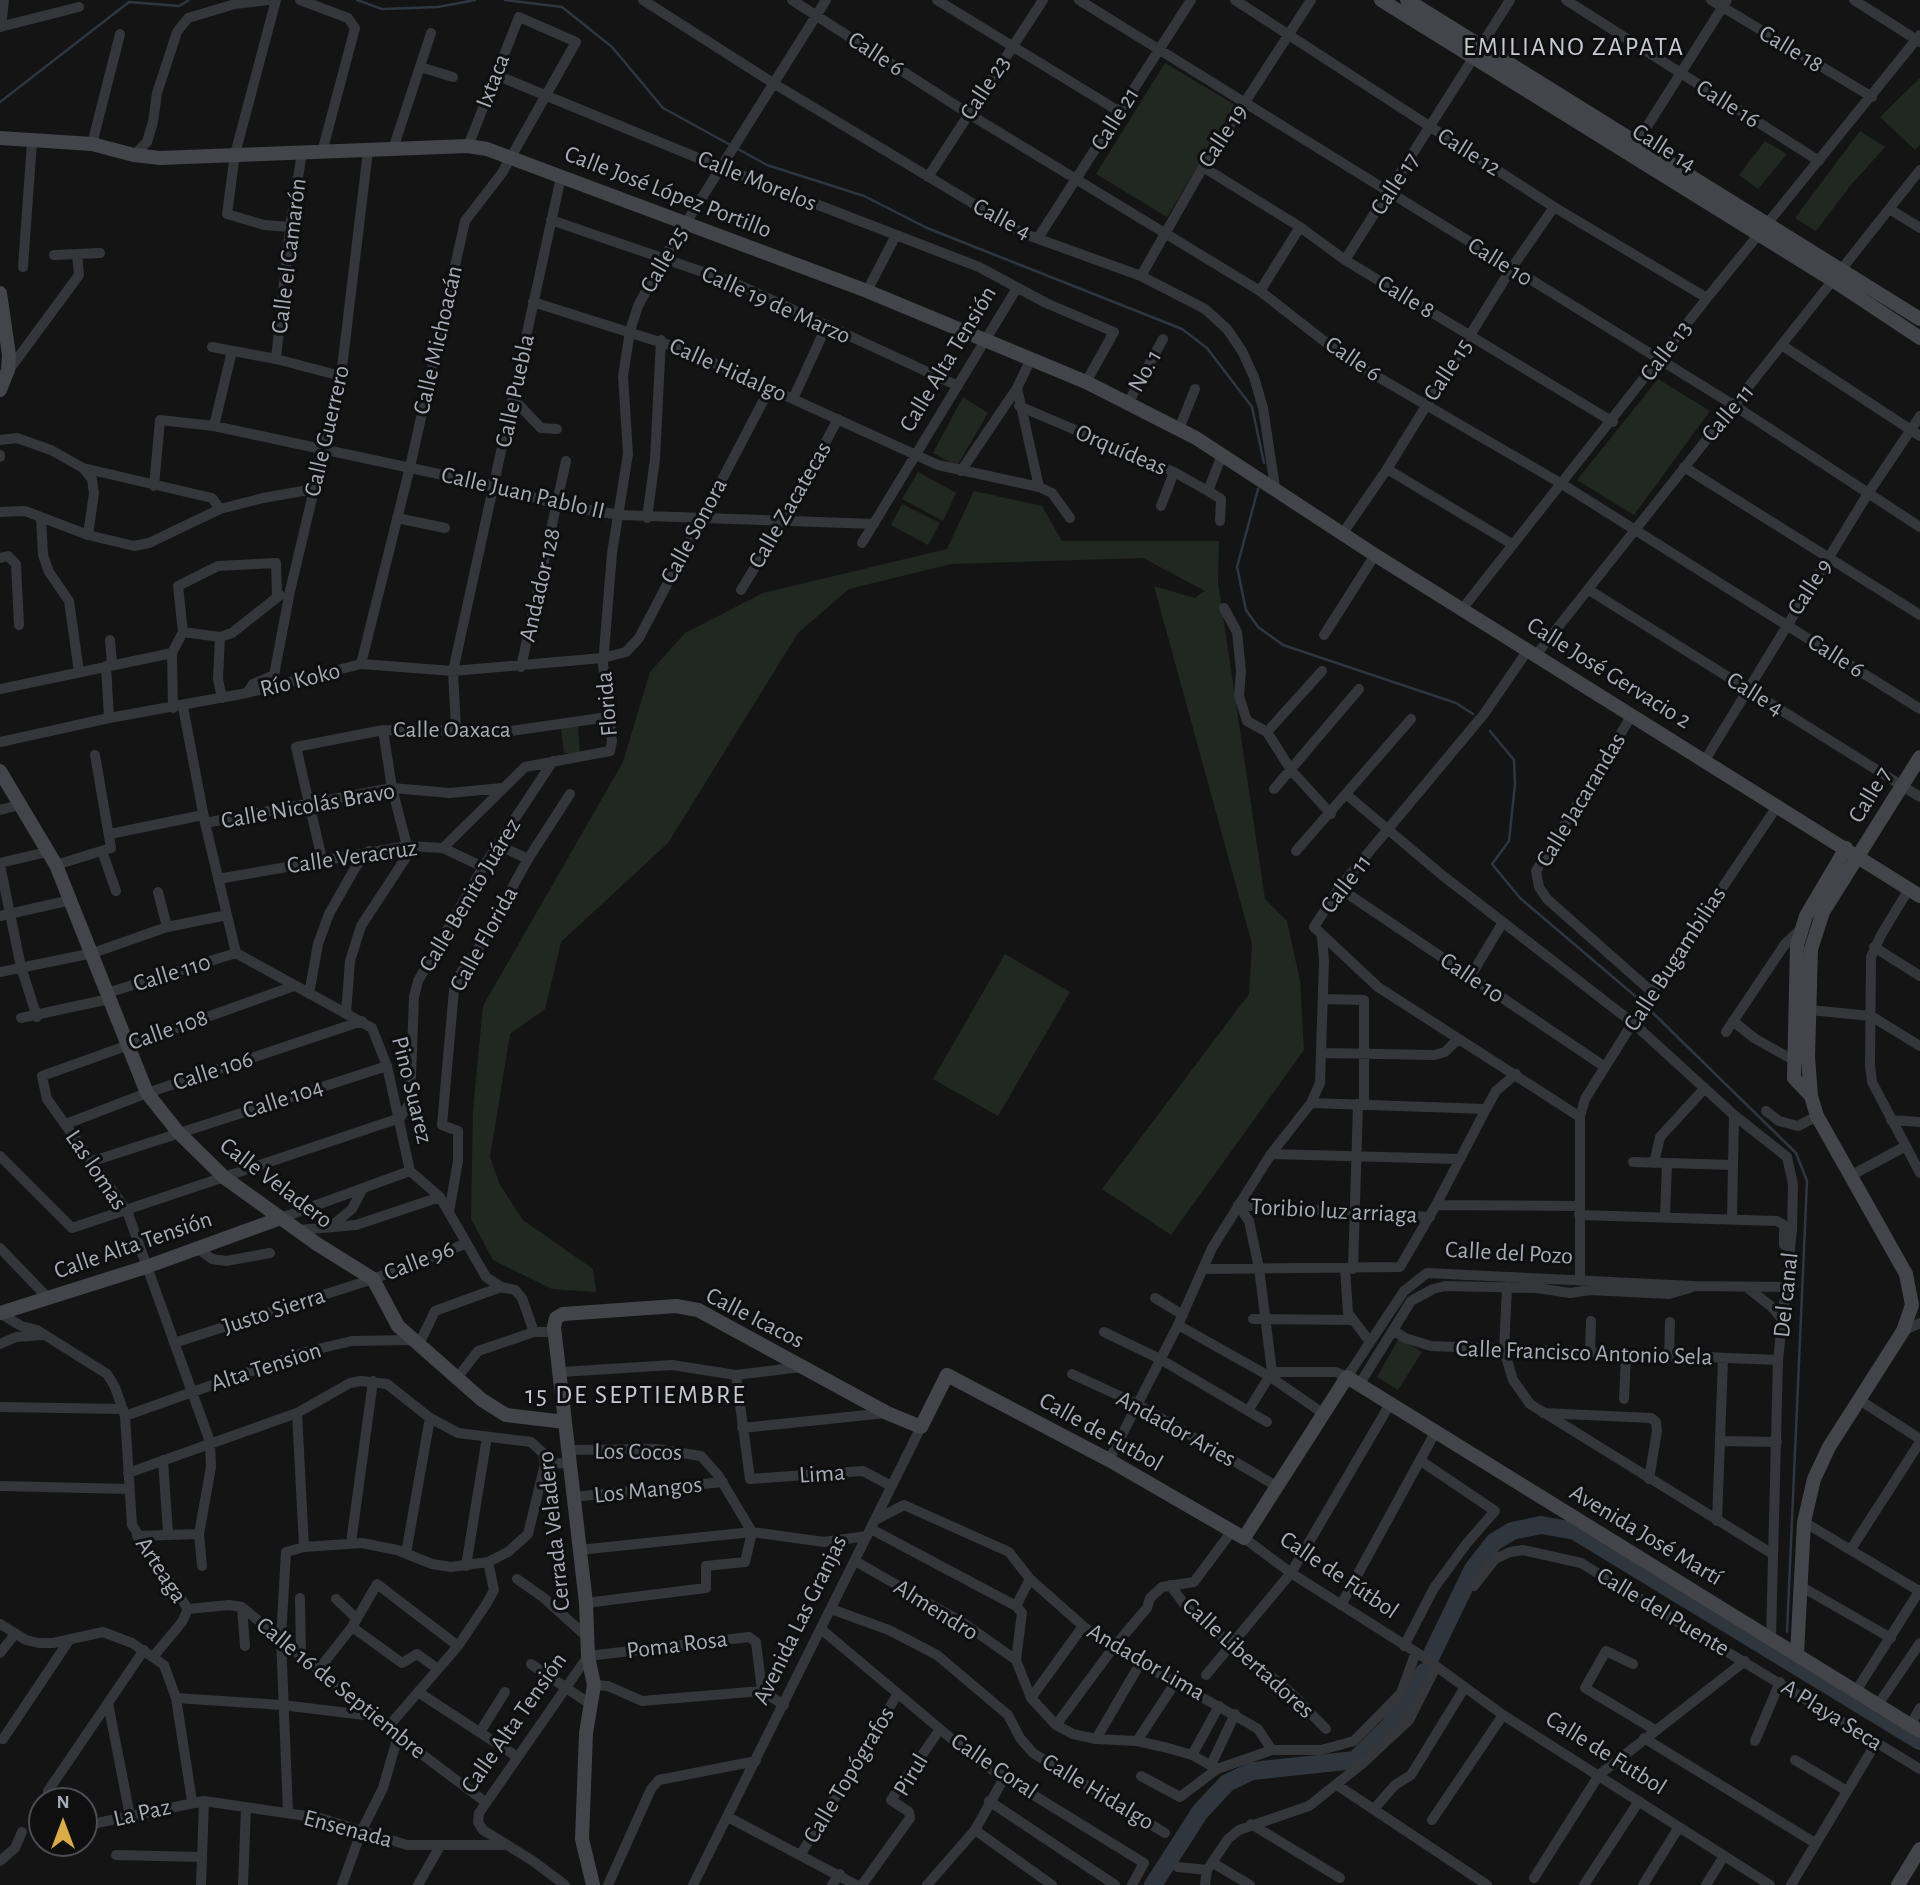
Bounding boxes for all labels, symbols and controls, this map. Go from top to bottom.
street label: Calle 18 [1754,19,1828,79]
street label: Calle 6 [842,25,910,83]
district label: EMILIANO ZAPATA [1465,31,1683,63]
street label: Ixtaca [470,50,516,112]
street label: Calle 23 [954,50,1016,126]
street label: Calle 16 [1691,73,1765,135]
street label: Calle 21 [1084,82,1146,156]
street label: Calle 19 [1192,99,1254,173]
street label: Calle 14 [1627,117,1701,179]
street label: Calle 12 [1432,121,1506,183]
street label: Calle José López Portillo [560,139,776,245]
street label: Calle Morelos [693,144,821,218]
street label: Calle 17 [1364,147,1426,221]
street label: Calle el Camarón [265,177,313,335]
street label: Calle 4 [968,192,1036,246]
street label: Calle 25 [634,222,694,298]
street label: Calle 10 [1462,231,1538,293]
street label: Calle 19 de Marzo [697,259,855,351]
street label: Calle Michoacán [407,263,469,417]
street label: Calle 8 [1372,269,1440,325]
street label: Calle Alta Tensión [893,281,1003,437]
street label: Calle 13 [1634,315,1698,387]
street label: Calle 6 [1319,330,1387,388]
street label: Calle Hidalgo [665,331,791,409]
street label: Calle Puebla [489,332,541,450]
street label: Calle 15 [1417,333,1479,407]
street label: No. 1 [1122,345,1168,397]
street label: Calle Guerrero [298,363,356,499]
street label: Calle 11 [1695,378,1761,448]
street label: Orquídeas [1071,418,1171,482]
street label: Calle Zacatecas [742,436,838,574]
street label: Calle Juan Pablo II [438,460,608,526]
street label: Calle Sonora [654,473,734,589]
street label: Andador 128 [513,525,567,645]
street label: Calle 9 [1781,553,1839,621]
street label: Calle José Gervacio 2 [1521,611,1697,735]
street label: Calle 6 [1802,627,1870,685]
street label: Río Koko [257,656,343,704]
street label: Calle 4 [1721,665,1789,723]
street label: Florida [590,670,624,738]
street label: Calle Oaxaca [393,716,511,744]
street label: Calle Jacarandas [1530,728,1632,872]
street label: Calle 7 [1842,762,1898,828]
street label: Calle Nicolás Bravo [219,777,397,835]
street label: Calle Benito Juárez [413,813,527,977]
street label: Calle Veracruz [285,834,419,880]
street label: Calle 11 [1314,849,1378,919]
street label: Calle Bugambilias [1617,881,1733,1037]
street label: Calle Florida [443,882,525,996]
street label: Calle 10 [1434,946,1510,1010]
street label: Calle 110 [130,948,214,998]
street label: Calle 108 [124,1003,212,1057]
street label: Pino Suarez [385,1033,439,1147]
street label: Calle 106 [169,1045,257,1097]
street label: Calle 104 [239,1072,327,1126]
street label: Las lomas [59,1124,133,1216]
street label: Calle Veladero [214,1131,338,1235]
street label: Toribio luz arriaga [1250,1192,1418,1230]
street label: Calle Alta Tensión [50,1204,216,1286]
street label: Calle 96 [380,1234,458,1288]
street label: Calle del Pozo [1444,1235,1574,1271]
street label: Del canal [1767,1251,1805,1339]
street label: Justo Sierra [219,1281,329,1341]
street label: Calle Icacos [701,1281,809,1355]
street label: Calle Francisco Antonio Sela [1455,1334,1713,1372]
street label: Alta Tension [207,1336,325,1398]
district label: 15 DE SEPTIEMBRE [527,1379,745,1411]
street label: Andador Aries [1111,1384,1241,1474]
street label: Calle de Futbol [1034,1386,1168,1478]
street label: Los Cocos [594,1437,682,1467]
street label: Cerrada Veladero [531,1450,577,1612]
street label: Lima [798,1458,846,1490]
street label: Los Mangos [593,1470,703,1510]
street label: Avenida José Martí [1564,1478,1728,1592]
street label: Calle de Fútbol [1274,1525,1404,1625]
street label: Arteaga [129,1531,193,1609]
street label: Avenida Las Granjas [747,1531,853,1709]
street label: Calle del Puente [1591,1561,1735,1663]
street label: Almendro [888,1573,984,1647]
street label: Calle Libertadores [1176,1591,1320,1725]
street label: Calle 16 de Septiembre [250,1611,432,1765]
street label: Andador Lima [1082,1617,1210,1707]
street label: Poma Rosa [625,1625,729,1665]
street label: Calle Alta Tensión [455,1647,573,1799]
street label: A Playa Seca [1776,1673,1888,1757]
street label: Calle Topógrafos [797,1702,901,1848]
street label: Calle de Futbol [1540,1704,1672,1802]
street label: Calle Coral [945,1727,1043,1805]
street label: Calle Hidalgo [1037,1747,1159,1837]
street label: Pirul [887,1749,935,1801]
north arrow [28,1787,98,1857]
street label: La Paz [111,1792,173,1834]
text: N [56,1793,70,1812]
street label: Ensenada [301,1803,395,1855]

